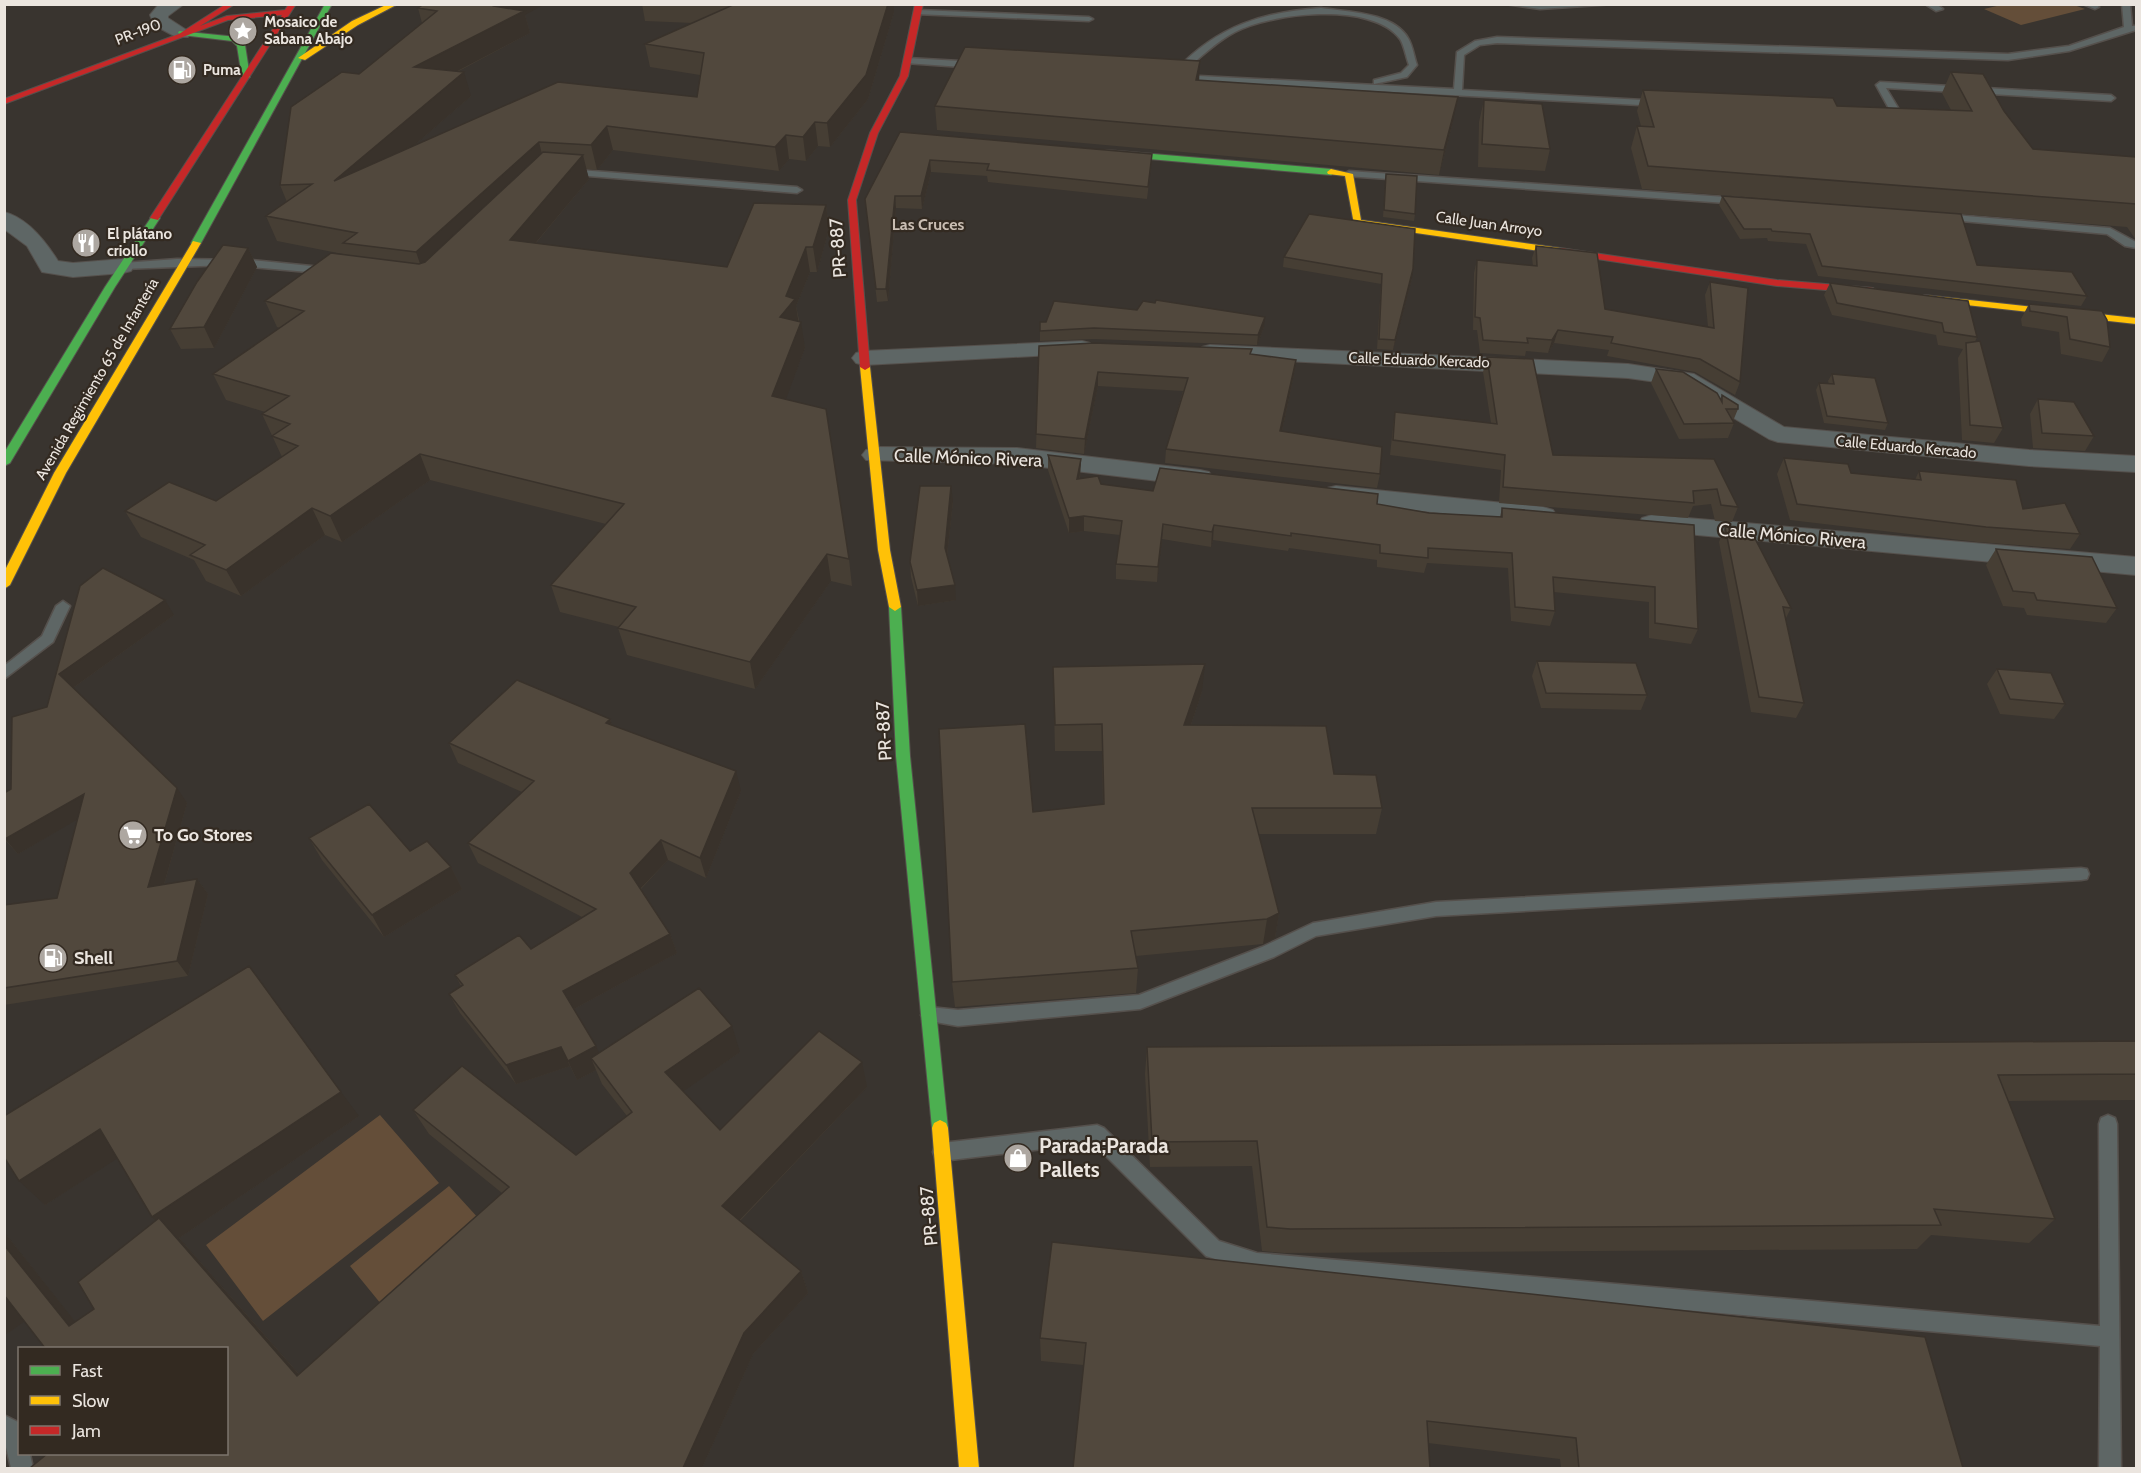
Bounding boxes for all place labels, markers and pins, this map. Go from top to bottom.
place label: Mosaico de Sabana Abajo [264,13,353,48]
place icon: Mosaico de Sabana Abajo [227,15,259,47]
fuel station icon: Puma [166,54,198,86]
place label: Puma [203,61,241,79]
place label: El plátano criollo [107,225,173,260]
restaurant icon: El plátano criollo [70,227,102,259]
supermarket icon: To Go Stores [117,819,149,851]
place label: To Go Stores [154,824,253,846]
fuel station icon: Shell [37,942,69,974]
place label: Shell [74,947,113,969]
place label: Parada;Parada Pallets [1039,1133,1169,1182]
shop icon: Parada;Parada Pallets [1002,1142,1034,1174]

